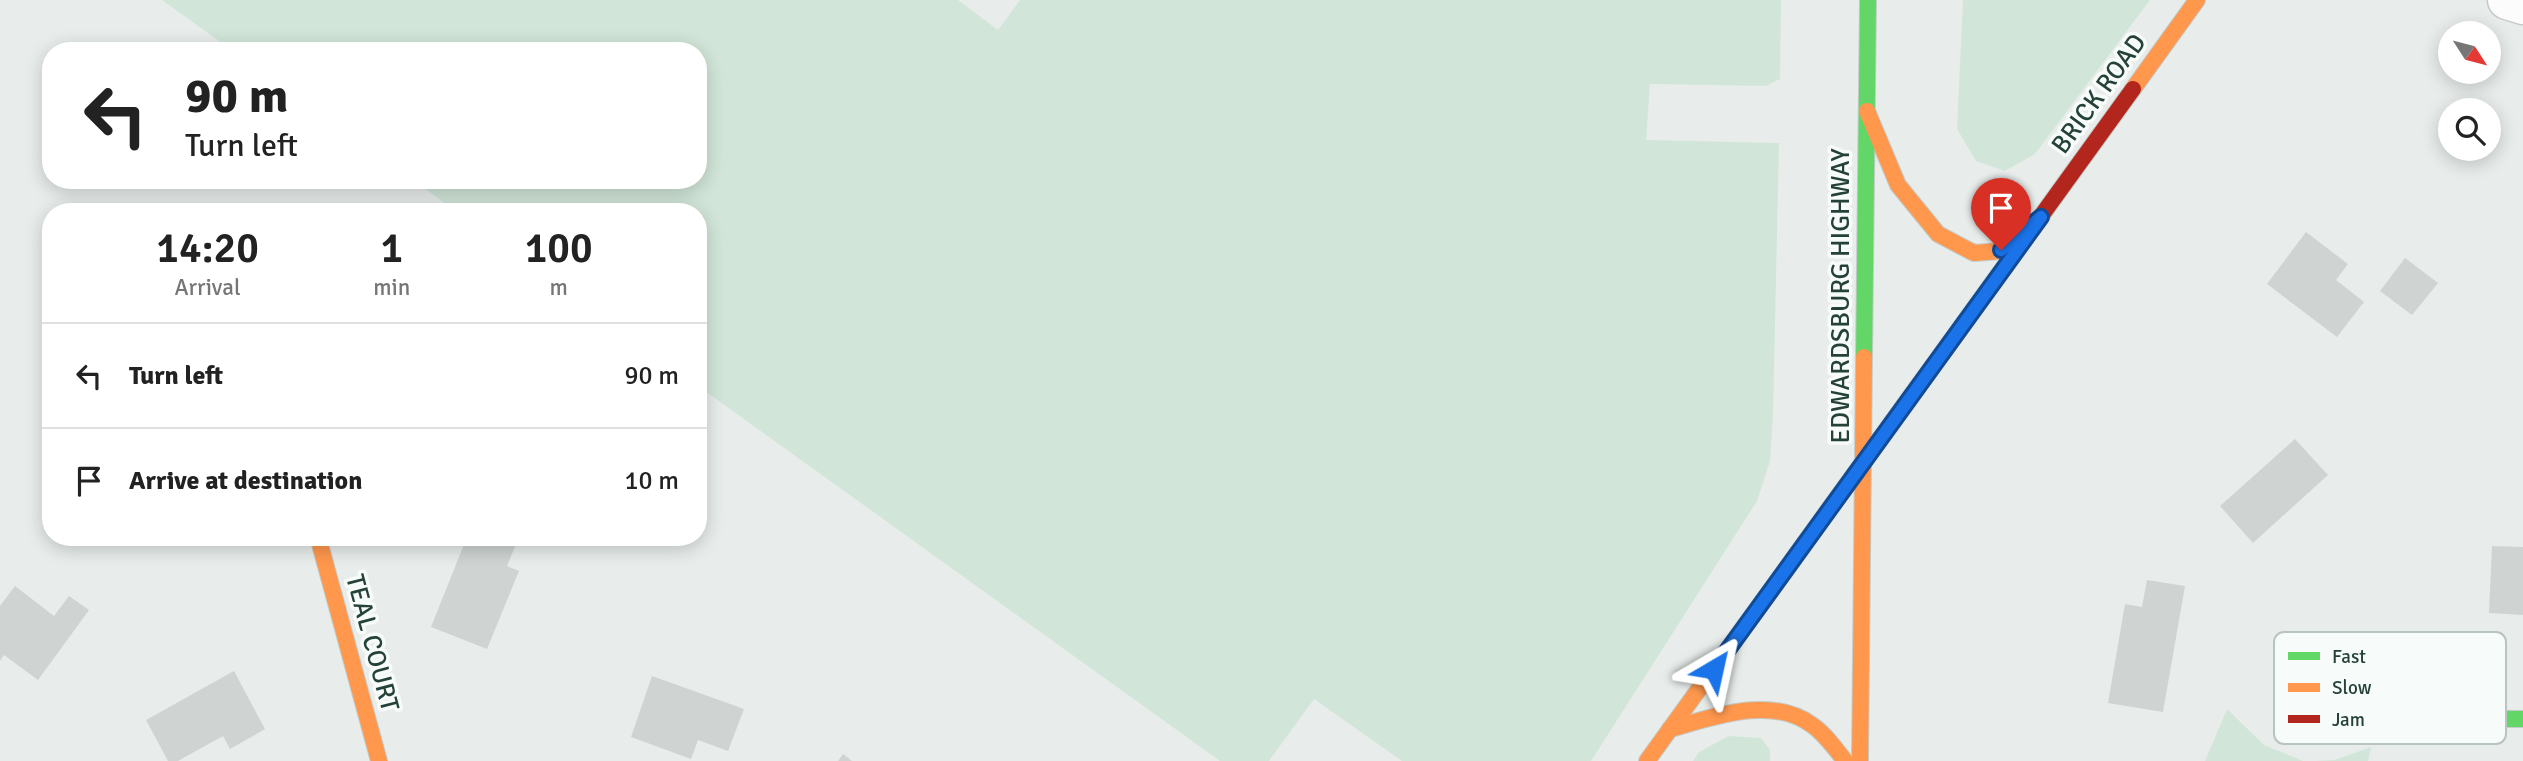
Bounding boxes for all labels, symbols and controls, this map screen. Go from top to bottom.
north arrow [2438,21,2501,84]
map controls [2438,21,2501,161]
street label: BRICK ROAD [2045,28,2153,160]
text: 90 m [185,66,288,126]
icon: left [70,70,161,161]
button: search [2438,98,2501,161]
text: Turn left [185,126,298,165]
street label: EDWARDSBURG HIGHWAY [1825,149,1857,443]
pin [1971,178,2031,250]
icon: arrive [1982,189,2020,227]
text: 14:20 [156,223,259,274]
text: 1 [380,223,403,274]
text: 100 [525,223,593,274]
text: Arrival [174,273,241,302]
text: min [373,273,410,302]
text: m [549,273,568,302]
icon: left [70,357,108,395]
text: Turn left [129,360,223,392]
text: 90 m [624,360,679,392]
icon: arrive [70,462,108,500]
text: Arrive at destination [129,465,362,497]
text: 10 m [624,465,679,497]
street label: TEAL COURT [338,571,406,715]
position arrow [1677,632,1751,706]
legend [2274,632,2506,744]
text: Fast [2332,645,2366,669]
text: Slow [2332,676,2372,700]
text: Jam [2332,708,2365,732]

